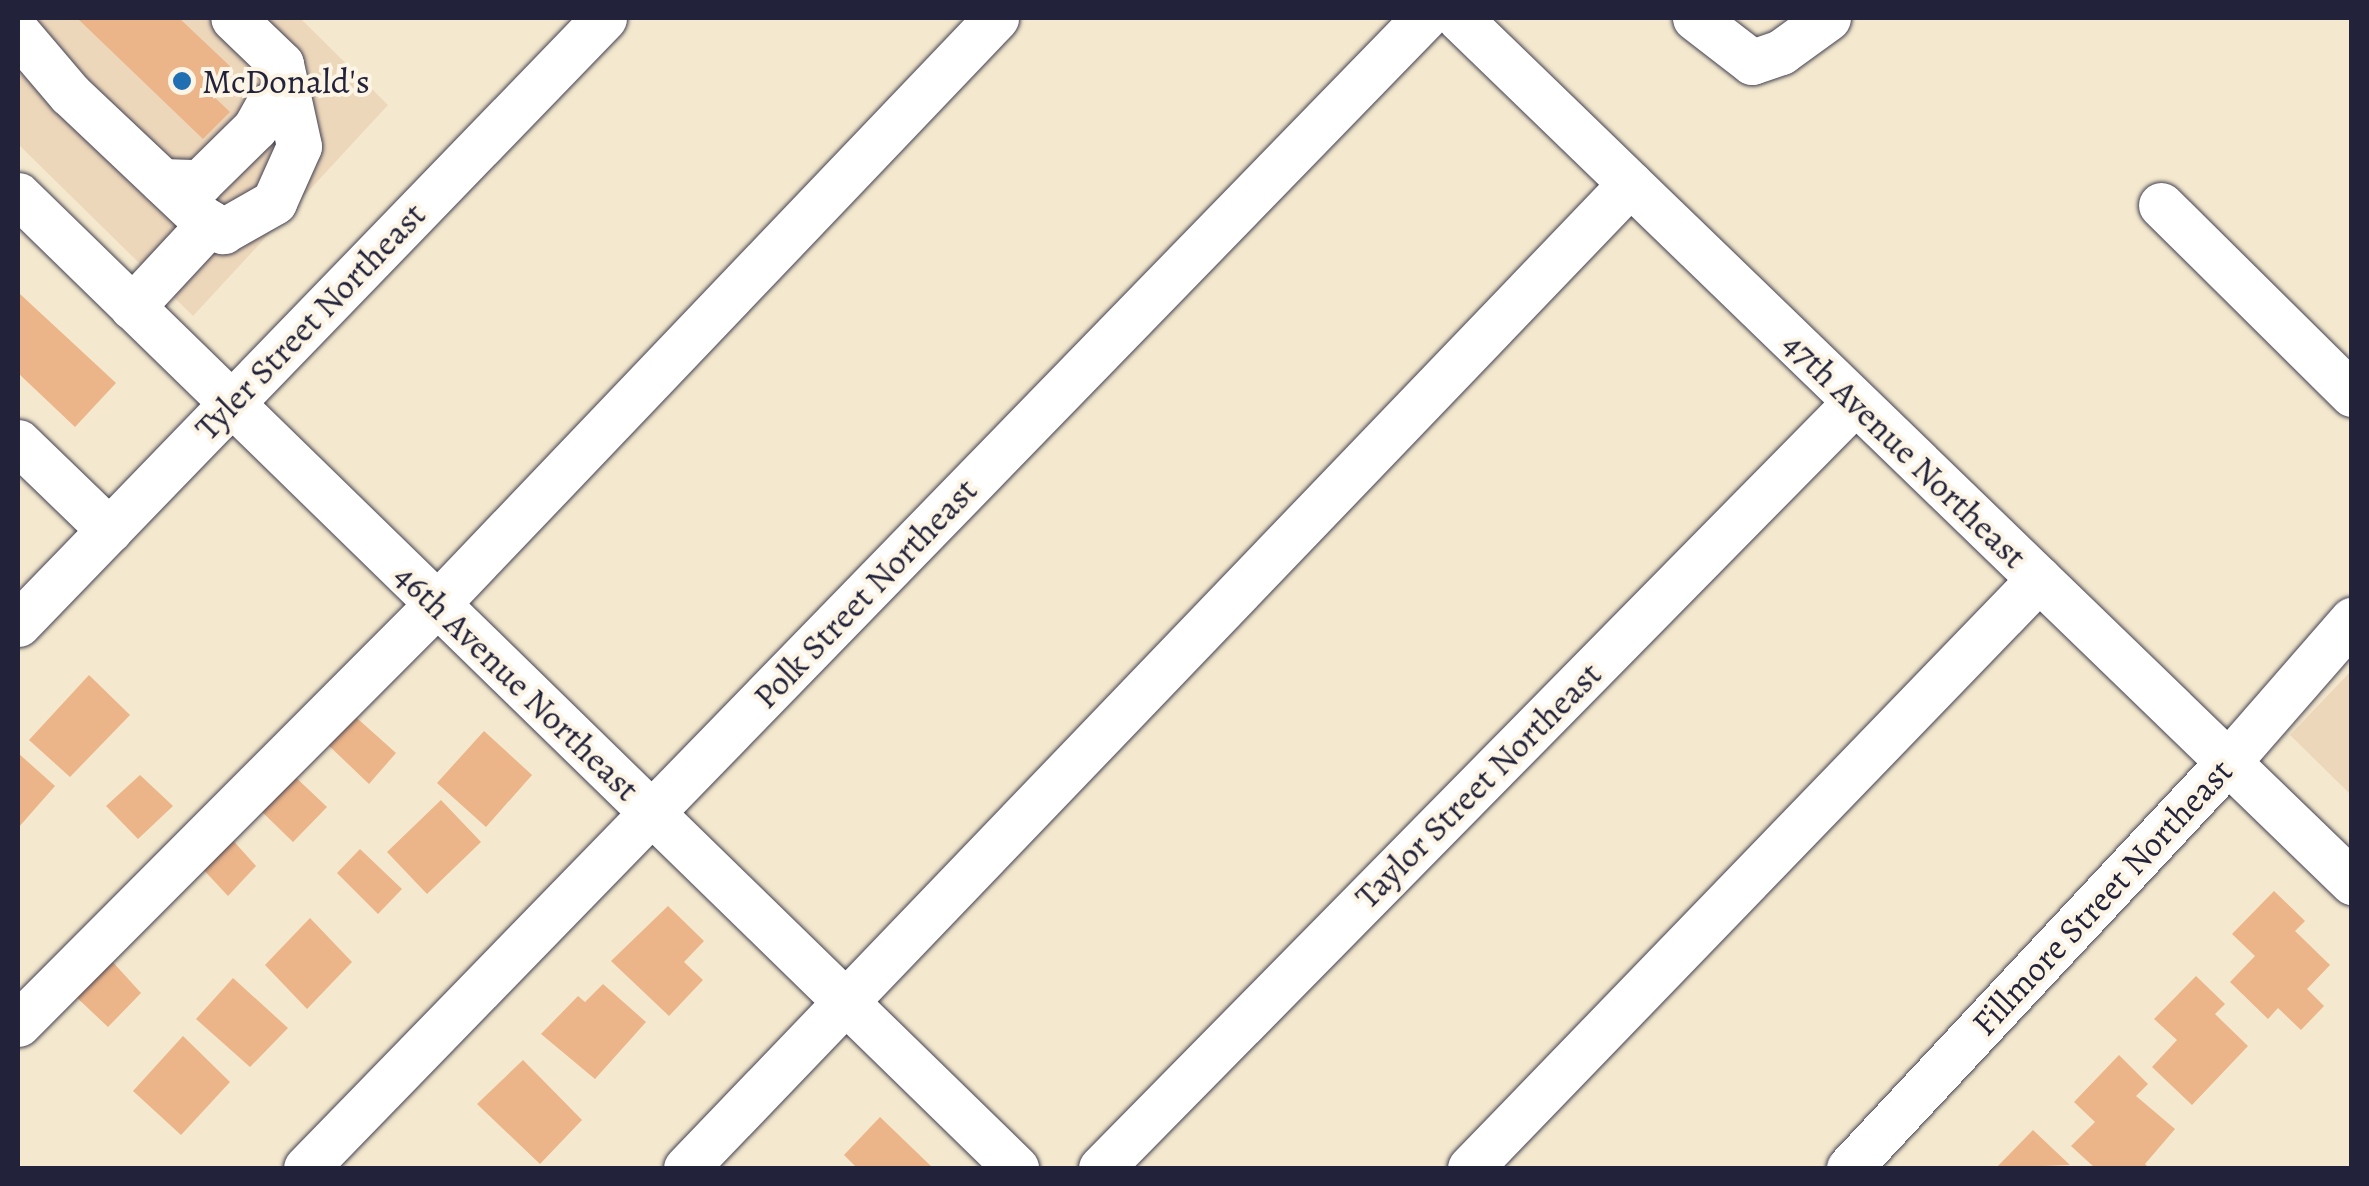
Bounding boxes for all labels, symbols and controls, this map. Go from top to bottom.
place label: McDonald's [202,60,370,102]
marker: McDonald's [171,70,193,92]
street label: Tyler Street Northeast [186,194,434,448]
street label: 47th Avenue Northeast [1775,323,2035,577]
street label: Polk Street Northeast [744,469,986,717]
street label: 46th Avenue Northeast [386,555,648,809]
street label: Taylor Street Northeast [1346,653,1610,917]
street label: Fillmore Street Northeast [1963,750,2241,1044]

